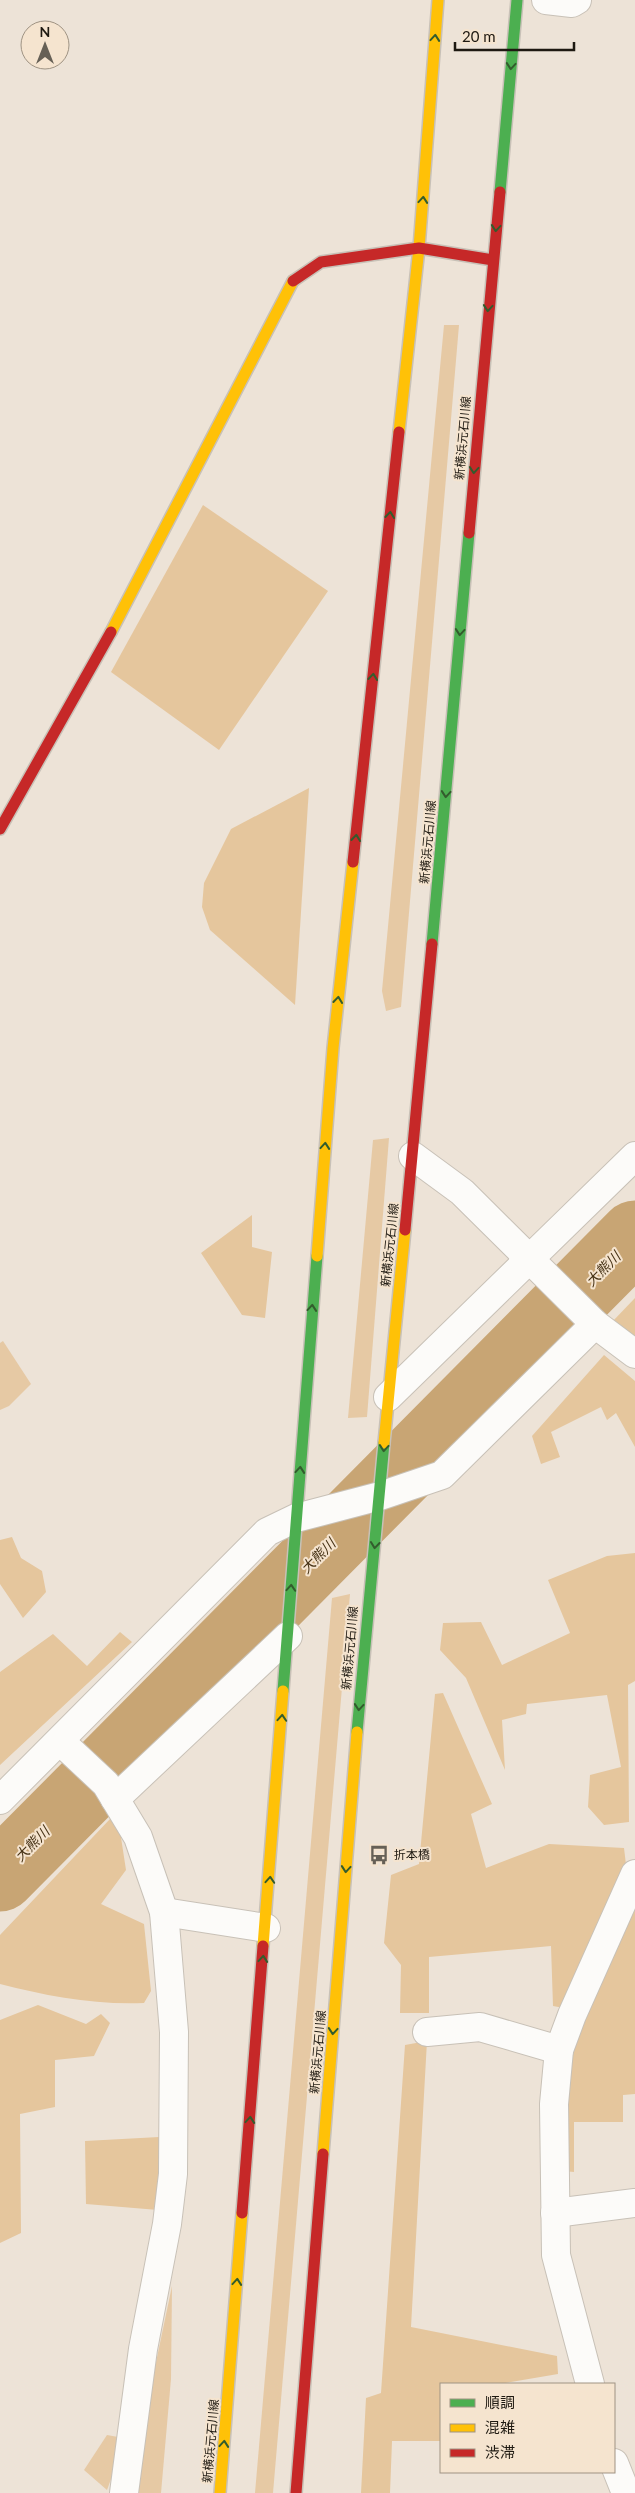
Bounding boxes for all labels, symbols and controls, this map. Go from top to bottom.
north arrow [20,20,70,70]
scale bar [455,20,574,52]
text: N [40,23,50,40]
text: 20 m [462,27,496,45]
one-way arrow [430,34,441,42]
one-way arrow [506,62,517,70]
one-way arrow [417,196,428,204]
one-way arrow [490,224,501,232]
one-way arrow [483,305,494,313]
street label: 新横浜元石川線 [451,395,474,480]
one-way arrow [469,466,480,474]
one-way arrow [384,511,395,519]
one-way arrow [454,628,465,636]
one-way arrow [367,672,378,680]
one-way arrow [440,790,451,798]
street label: 新横浜元石川線 [416,799,439,884]
one-way arrow [350,834,361,842]
one-way arrow [332,995,343,1003]
one-way arrow [320,1141,331,1149]
street label: 新横浜元石川線 [378,1202,401,1288]
water label: 大熊川 [582,1246,625,1290]
one-way arrow [307,1303,318,1311]
one-way arrow [379,1445,390,1453]
one-way arrow [294,1465,305,1473]
water label: 大熊川 [297,1533,340,1577]
one-way arrow [370,1541,381,1549]
one-way arrow [286,1583,297,1591]
street label: 新横浜元石川線 [338,1605,361,1690]
one-way arrow [354,1703,365,1711]
one-way arrow [276,1713,287,1721]
water label: 大熊川 [11,1821,54,1865]
bus stop icon: 折本橋 [368,1844,390,1866]
place label: 折本橋 [394,1847,430,1862]
one-way arrow [341,1865,352,1873]
one-way arrow [264,1875,275,1883]
one-way arrow [258,1954,269,1962]
street label: 新横浜元石川線 [306,2009,329,2094]
one-way arrow [328,2027,339,2035]
one-way arrow [245,2116,256,2124]
one-way arrow [232,2278,243,2286]
legend [440,2383,615,2473]
text: 順調 [485,2393,515,2411]
street label: 新横浜元石川線 [199,2398,222,2483]
text: 混雑 [485,2418,515,2436]
one-way arrow [218,2440,229,2448]
text: 渋滞 [485,2443,515,2461]

